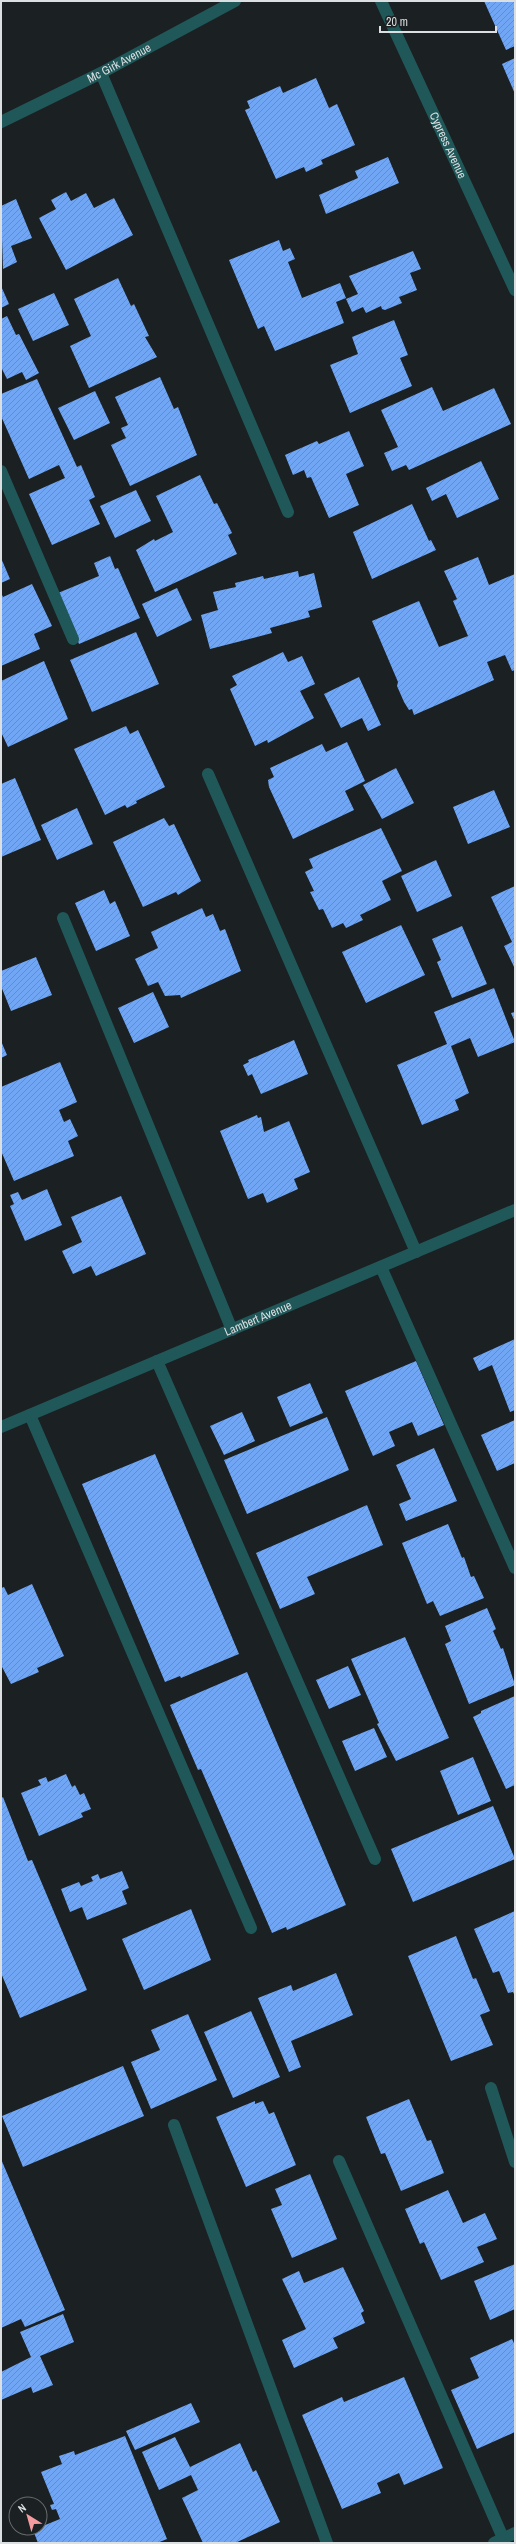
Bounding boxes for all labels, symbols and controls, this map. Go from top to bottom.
scale bar [380,8,496,34]
text: 20 m [386,14,408,30]
street label: Mc Girk Avenue [85,40,154,86]
street label: Cypress Avenue [426,109,470,181]
street label: Lambert Avenue [222,1297,294,1340]
north arrow [8,2496,48,2536]
text: N [15,2500,29,2516]

